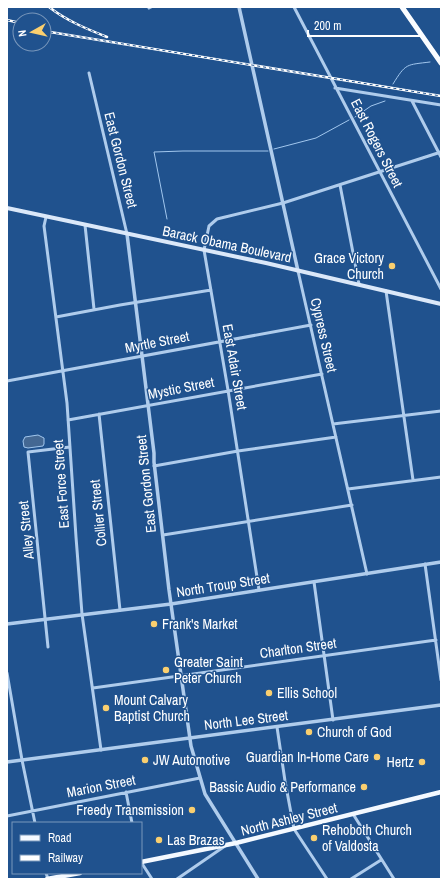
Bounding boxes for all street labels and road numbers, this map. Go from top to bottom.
street label: East Rogers Street [347,96,407,190]
street label: East Gordon Street [100,110,142,210]
street label: Barack Obama Boulevard [161,222,293,266]
street label: Cypress Street [307,296,341,374]
street label: East Adair Street [219,323,251,411]
street label: Myrtle Street [123,327,191,357]
street label: Mystic Street [146,373,216,403]
street label: East Gordon Street [132,434,160,534]
street label: East Force Street [49,439,73,529]
street label: Collier Street [86,479,110,547]
street label: Alley Street [14,500,38,561]
street label: North Troup Street [175,569,271,601]
street label: Charlton Street [259,634,337,662]
street label: North Lee Street [203,706,289,734]
street label: Marion Street [65,771,137,801]
street label: North Ashley Street [239,798,339,840]

